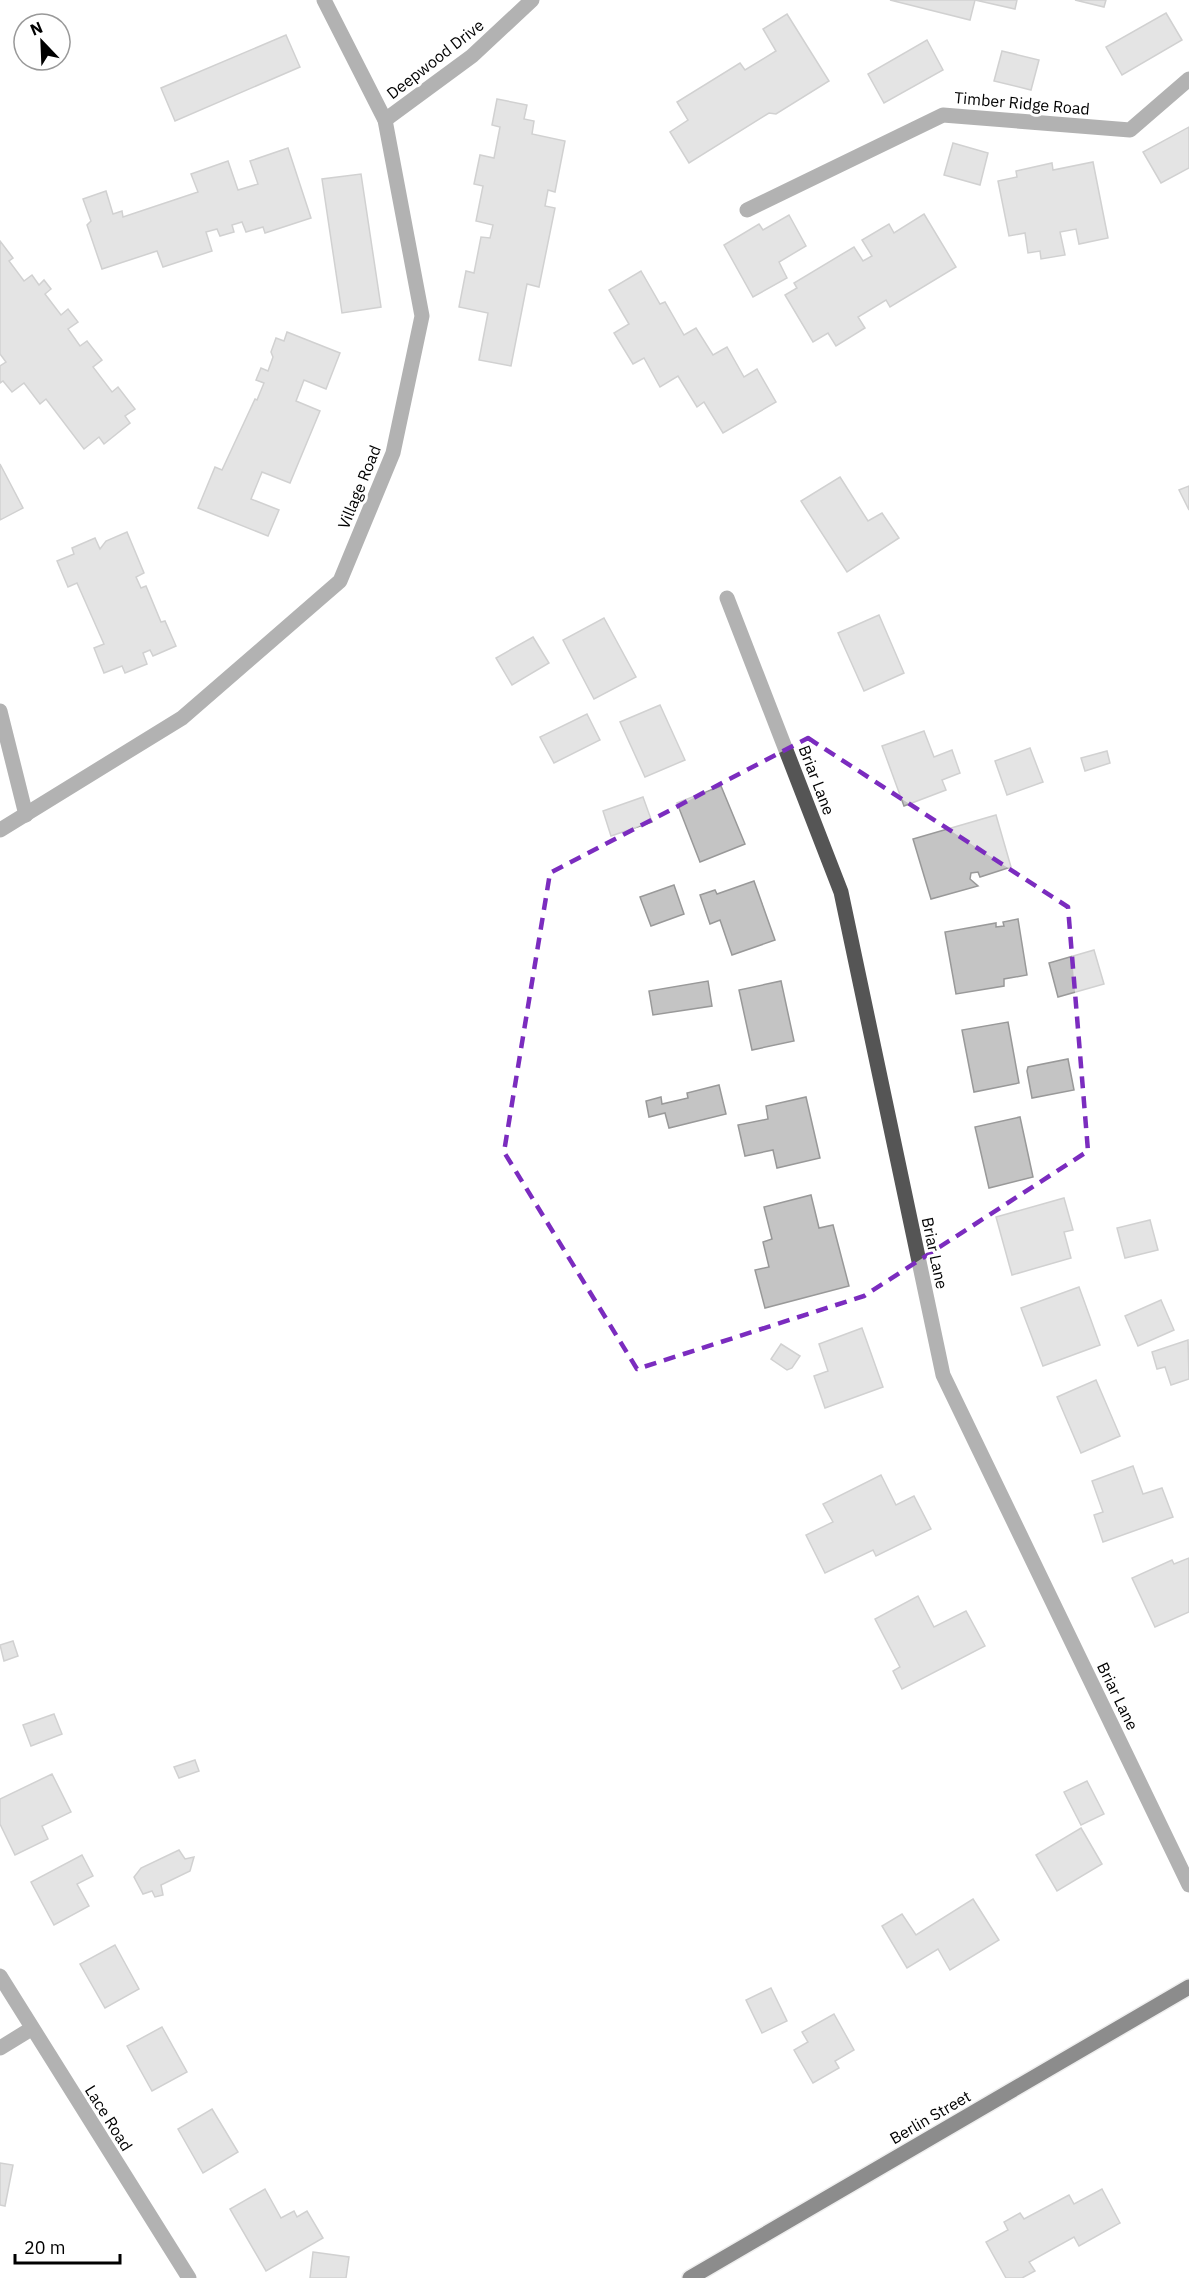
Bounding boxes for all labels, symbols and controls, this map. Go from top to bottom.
north arrow [12,12,72,72]
street label: Deepwood Drive [382,15,488,103]
text: N [27,17,45,40]
street label: Timber Ridge Road [953,87,1091,119]
street label: Village Road [333,442,385,532]
street label: Briar Lane [795,742,839,818]
street label: Briar Lane [918,1215,952,1291]
street label: Briar Lane [1093,1659,1143,1733]
street label: Lace Road [81,2081,137,2155]
street label: Berlin Street [886,2086,974,2148]
scale bar [15,2227,120,2265]
text: 20 m [24,2236,66,2259]

